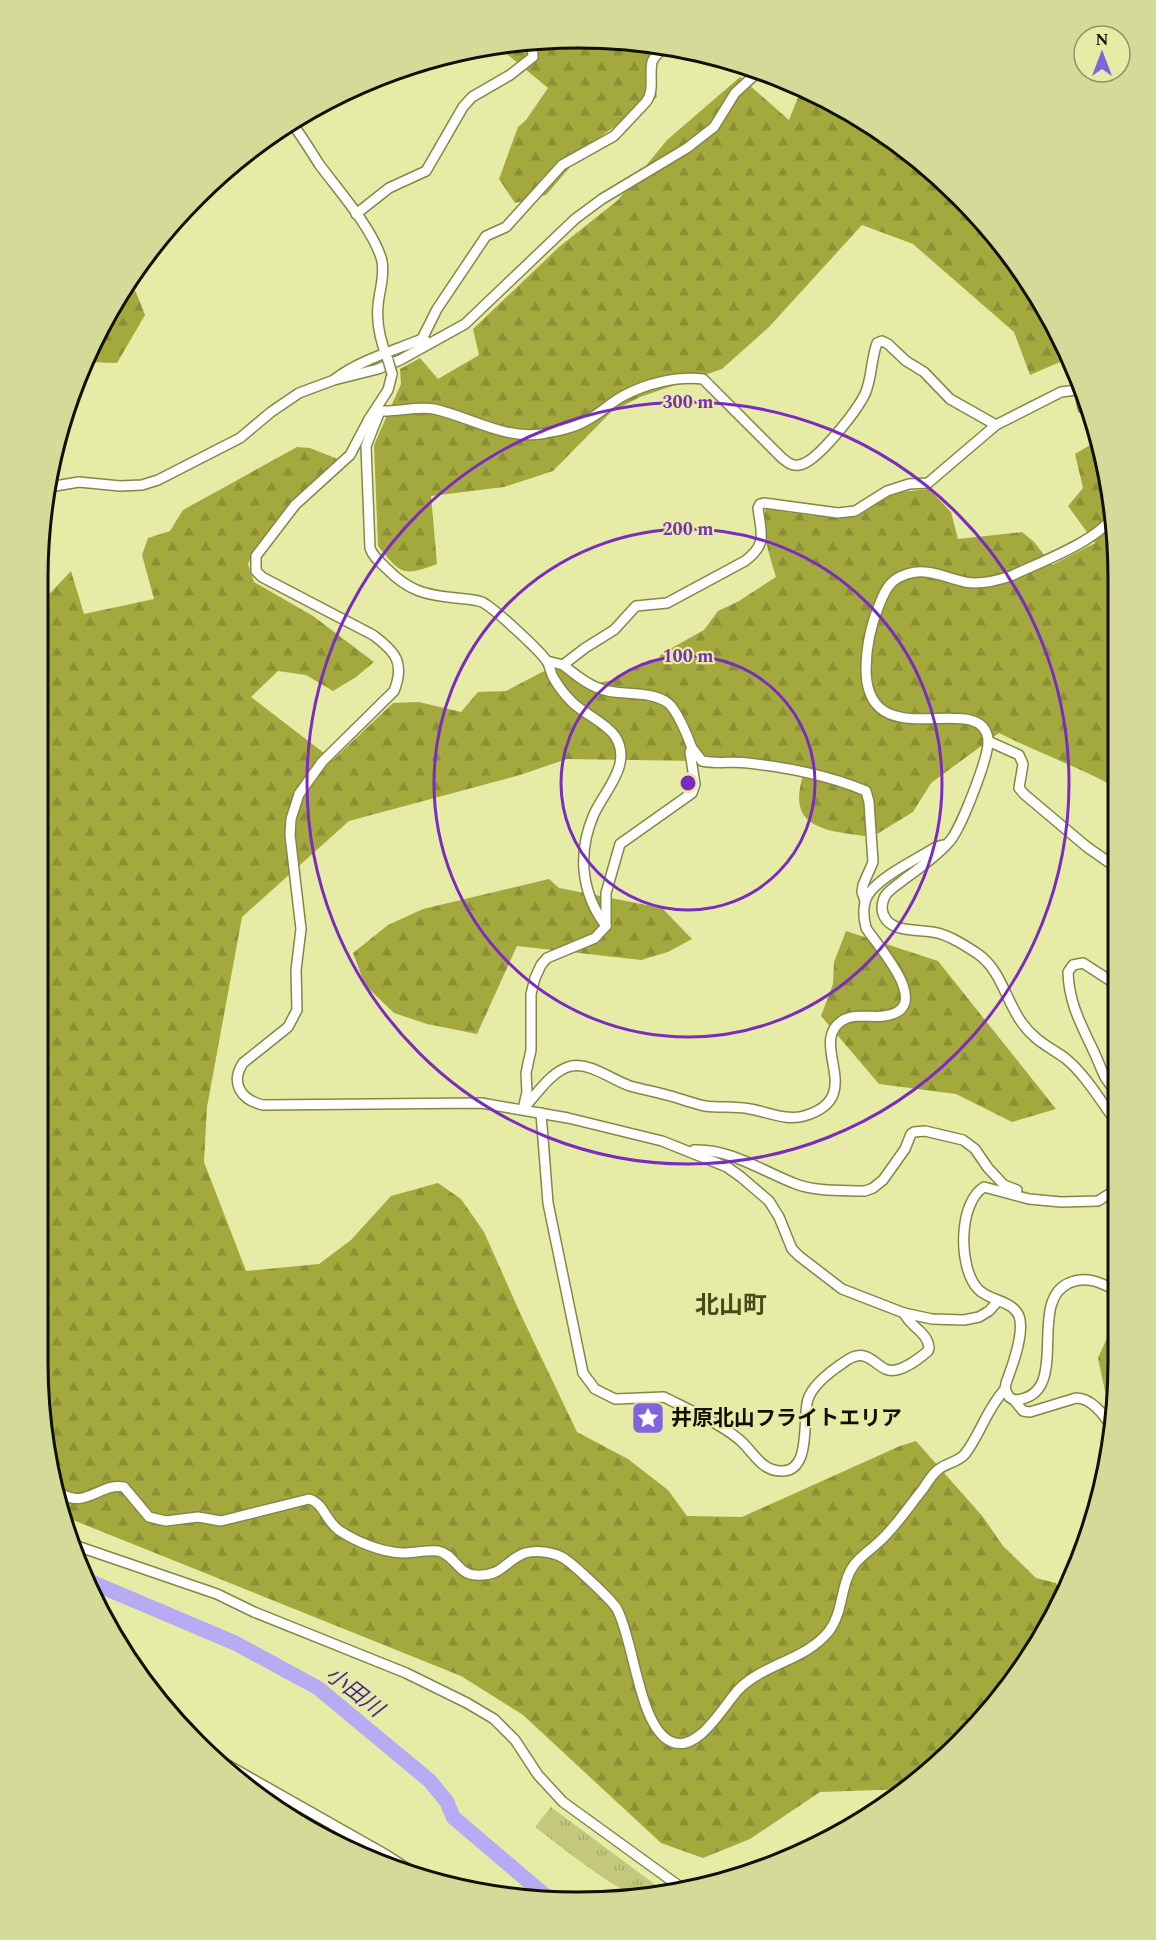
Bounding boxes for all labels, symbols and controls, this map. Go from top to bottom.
north arrow [1072,24,1132,84]
text: N [1095,28,1109,52]
text: 300 m [662,389,714,416]
text: 200 m [662,516,714,543]
text: 100 m [662,643,714,670]
centre of rings [678,773,698,793]
district label: 北山町 [695,1288,767,1324]
place icon: 井原北山フライトエリア [630,1400,666,1436]
place label: 井原北山フライトエリア [671,1403,902,1435]
water label: 小田川 [318,1659,392,1727]

